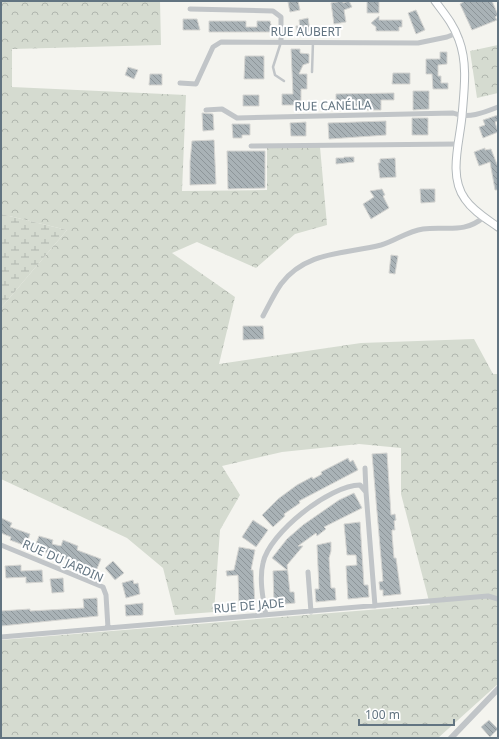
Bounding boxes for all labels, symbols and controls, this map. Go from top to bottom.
street label: RUE AUBERT [270,23,342,40]
street label: RUE CANÉLLA [294,96,372,115]
street label: RUE DU JARDIN [20,535,106,586]
street label: RUE DE JADE [213,594,285,617]
scale bar [359,701,454,727]
text: 100 m [365,706,400,723]

